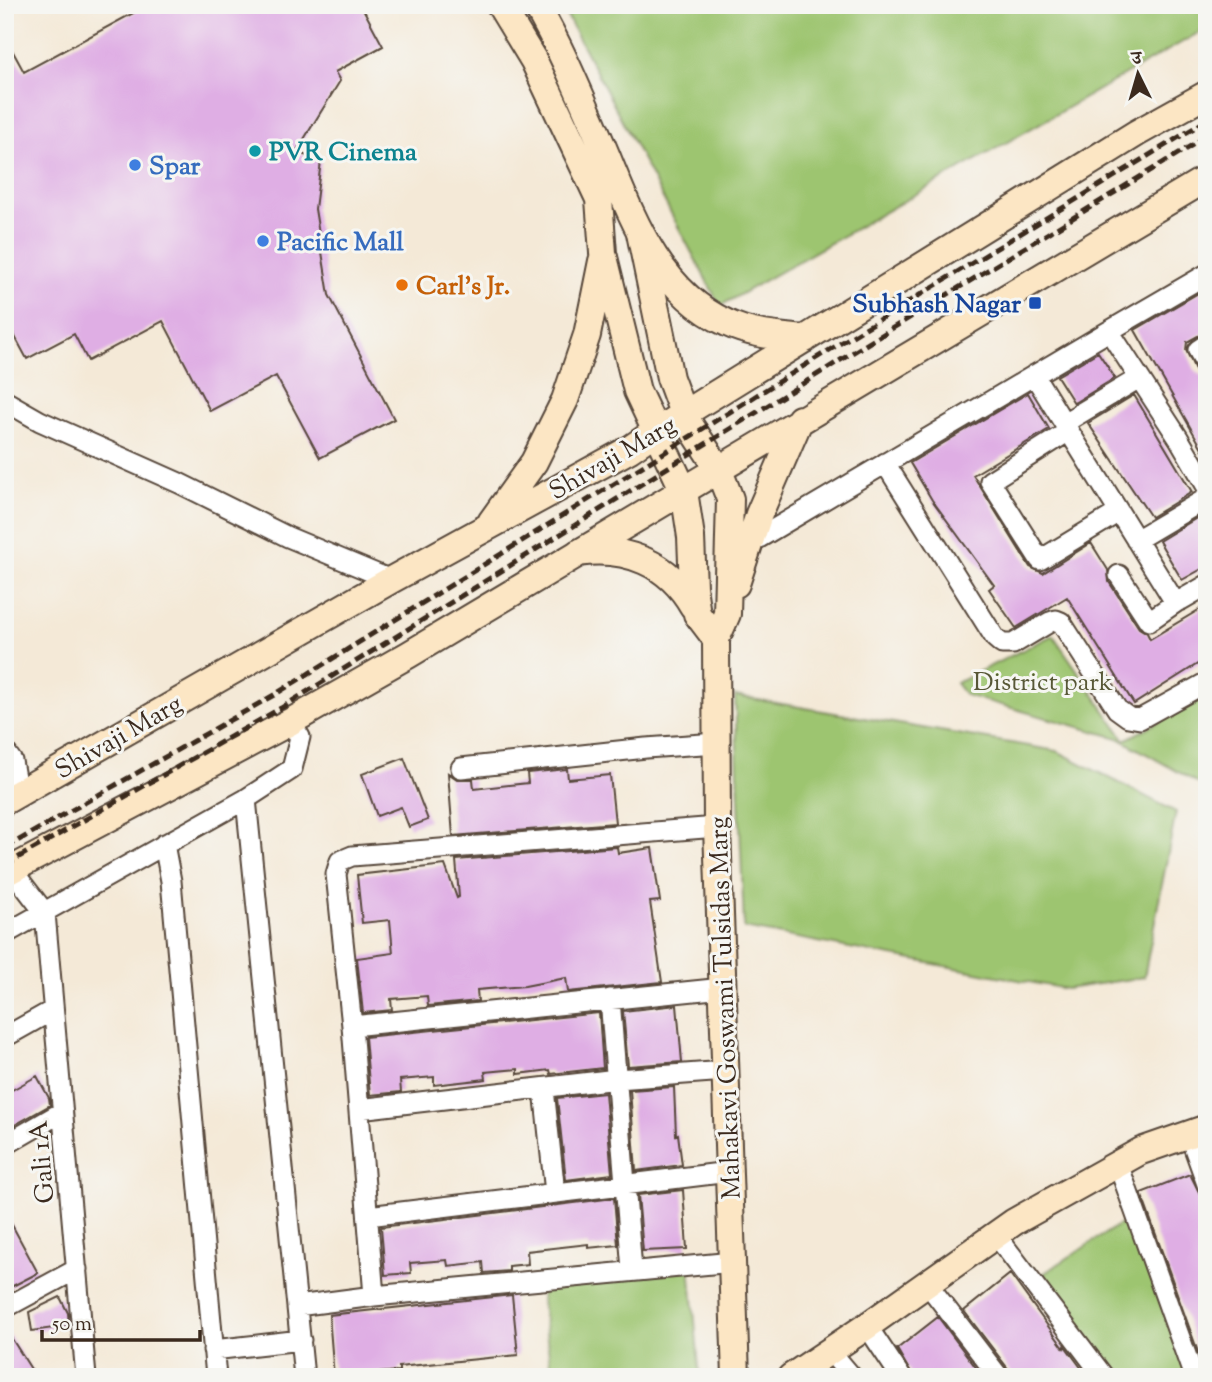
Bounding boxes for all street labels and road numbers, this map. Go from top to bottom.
street label: Shivaji Marg [543,408,684,511]
street label: Shivaji Marg [49,687,190,790]
street label: Mahakavi Goswami Tulsidas Marg [701,816,752,1200]
street label: Gali 1A [21,1119,66,1205]

